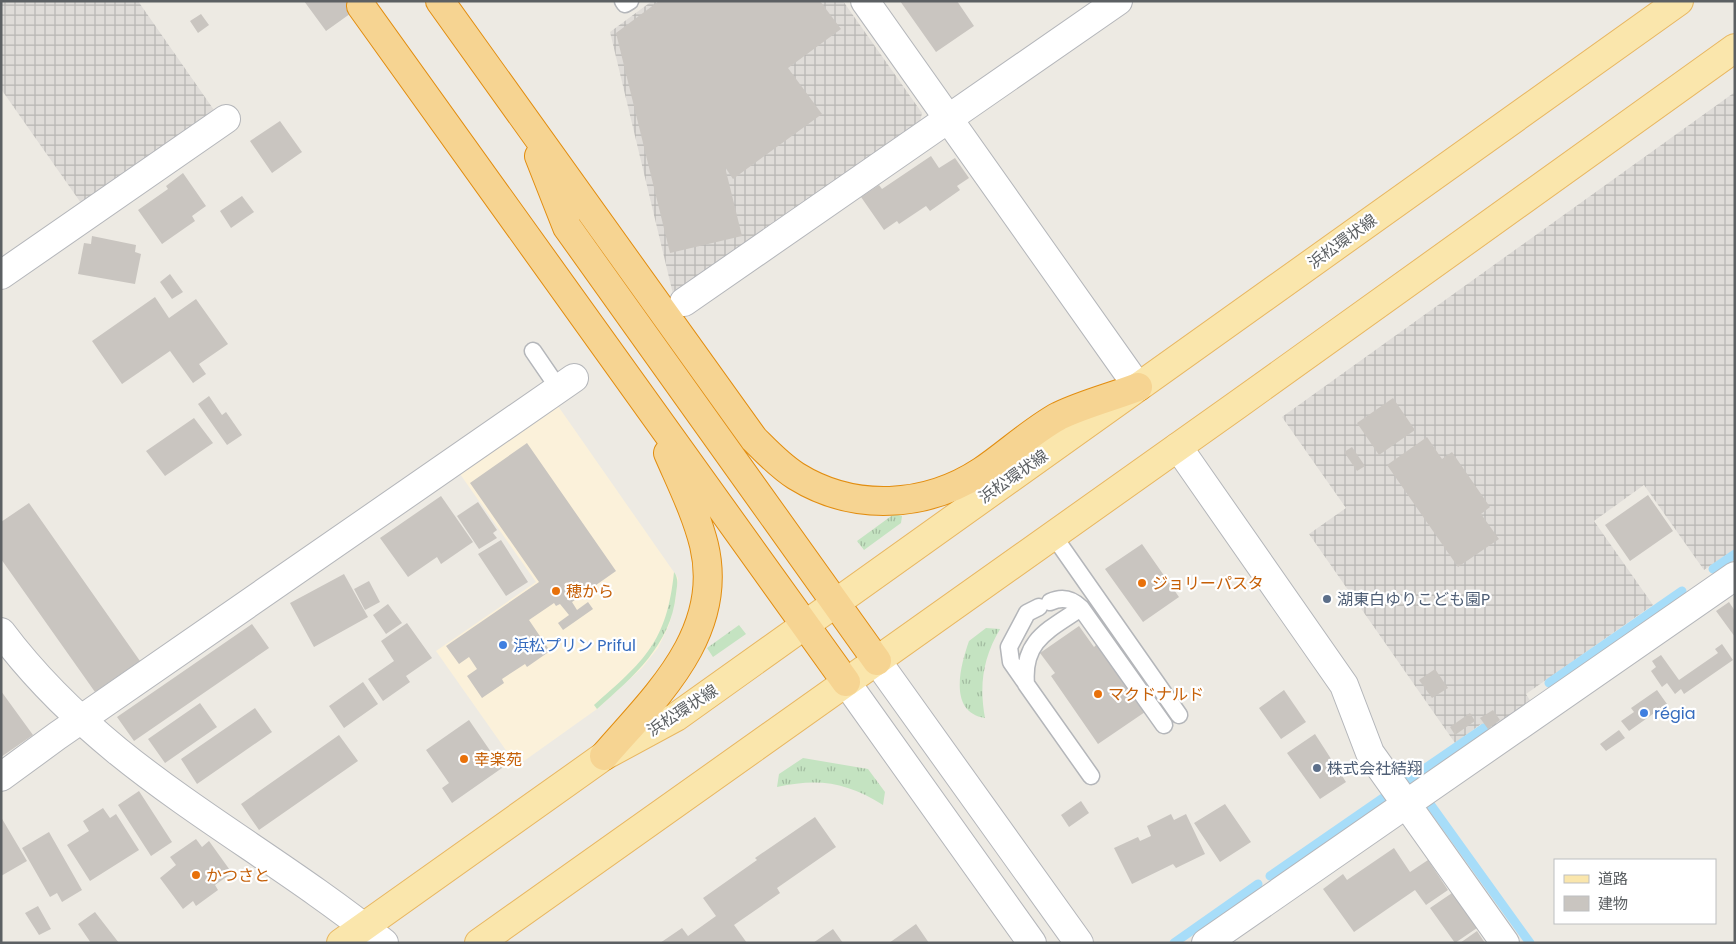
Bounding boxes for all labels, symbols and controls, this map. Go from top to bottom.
street label: 浜松環状線 [1303,209,1381,274]
street label: 浜松環状線 [974,444,1053,509]
place label: ジョリーパスタ [1152,572,1264,595]
marker: ジョリーパスタ [1136,577,1148,589]
place label: 穂から [566,580,614,603]
marker: 穂から [550,585,562,597]
place label: 湖東白ゆりこども園P [1337,588,1490,611]
marker: 湖東白ゆりこども園P [1321,593,1333,605]
place label: 浜松プリン Priful [513,634,636,657]
marker: 浜松プリン Priful [497,639,509,651]
street label: 浜松環状線 [642,679,722,742]
place label: マクドナルド [1108,683,1204,706]
marker: マクドナルド [1092,688,1104,700]
place label: régia [1654,702,1695,725]
marker: régia [1638,707,1650,719]
place label: 幸楽苑 [474,748,522,771]
marker: 幸楽苑 [458,753,470,765]
place label: 株式会社結翔 [1327,757,1423,780]
marker: 株式会社結翔 [1311,762,1323,774]
legend [1554,859,1716,924]
place label: かつさと [206,864,270,887]
text: 道路 [1598,868,1628,889]
marker: かつさと [190,869,202,881]
text: 建物 [1598,893,1628,914]

